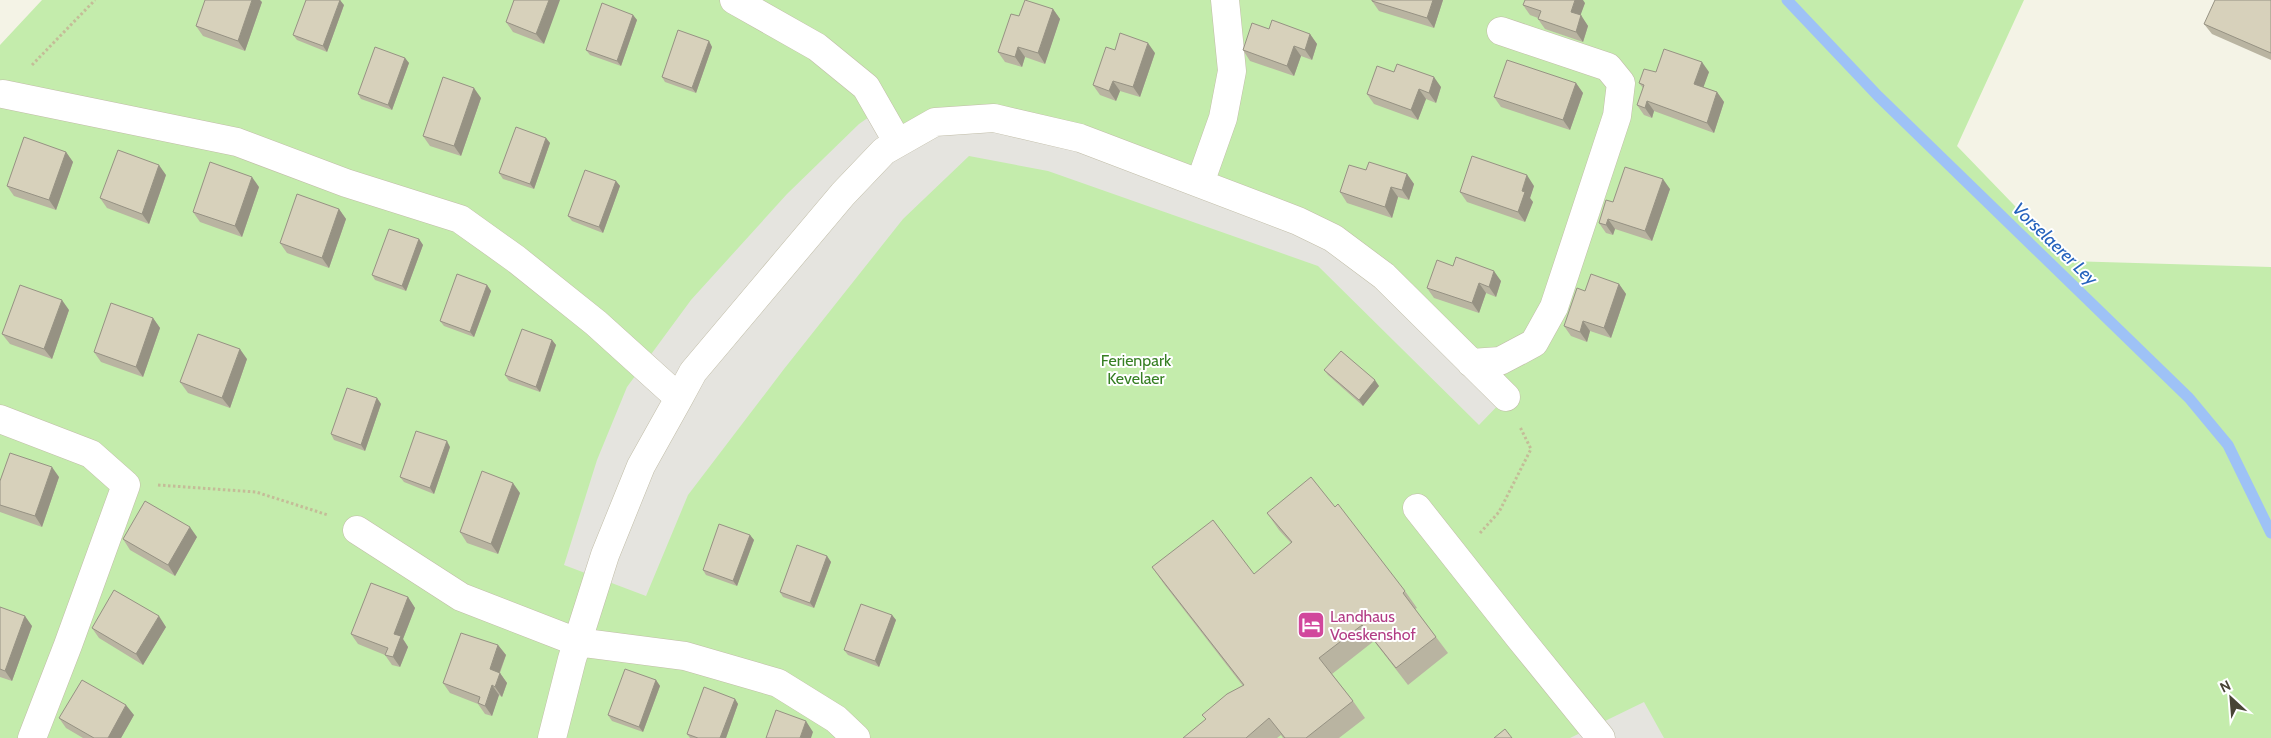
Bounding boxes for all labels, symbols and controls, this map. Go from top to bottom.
water label: Vorselaerer Ley [2008,198,2103,290]
park label: Ferienpark Kevelaer [1101,351,1172,388]
place label: Landhaus Voeskenshof [1330,607,1416,644]
hotel icon: Landhaus Voeskenshof [1296,610,1326,640]
north arrow [2206,673,2256,723]
text: N [2217,676,2234,697]

